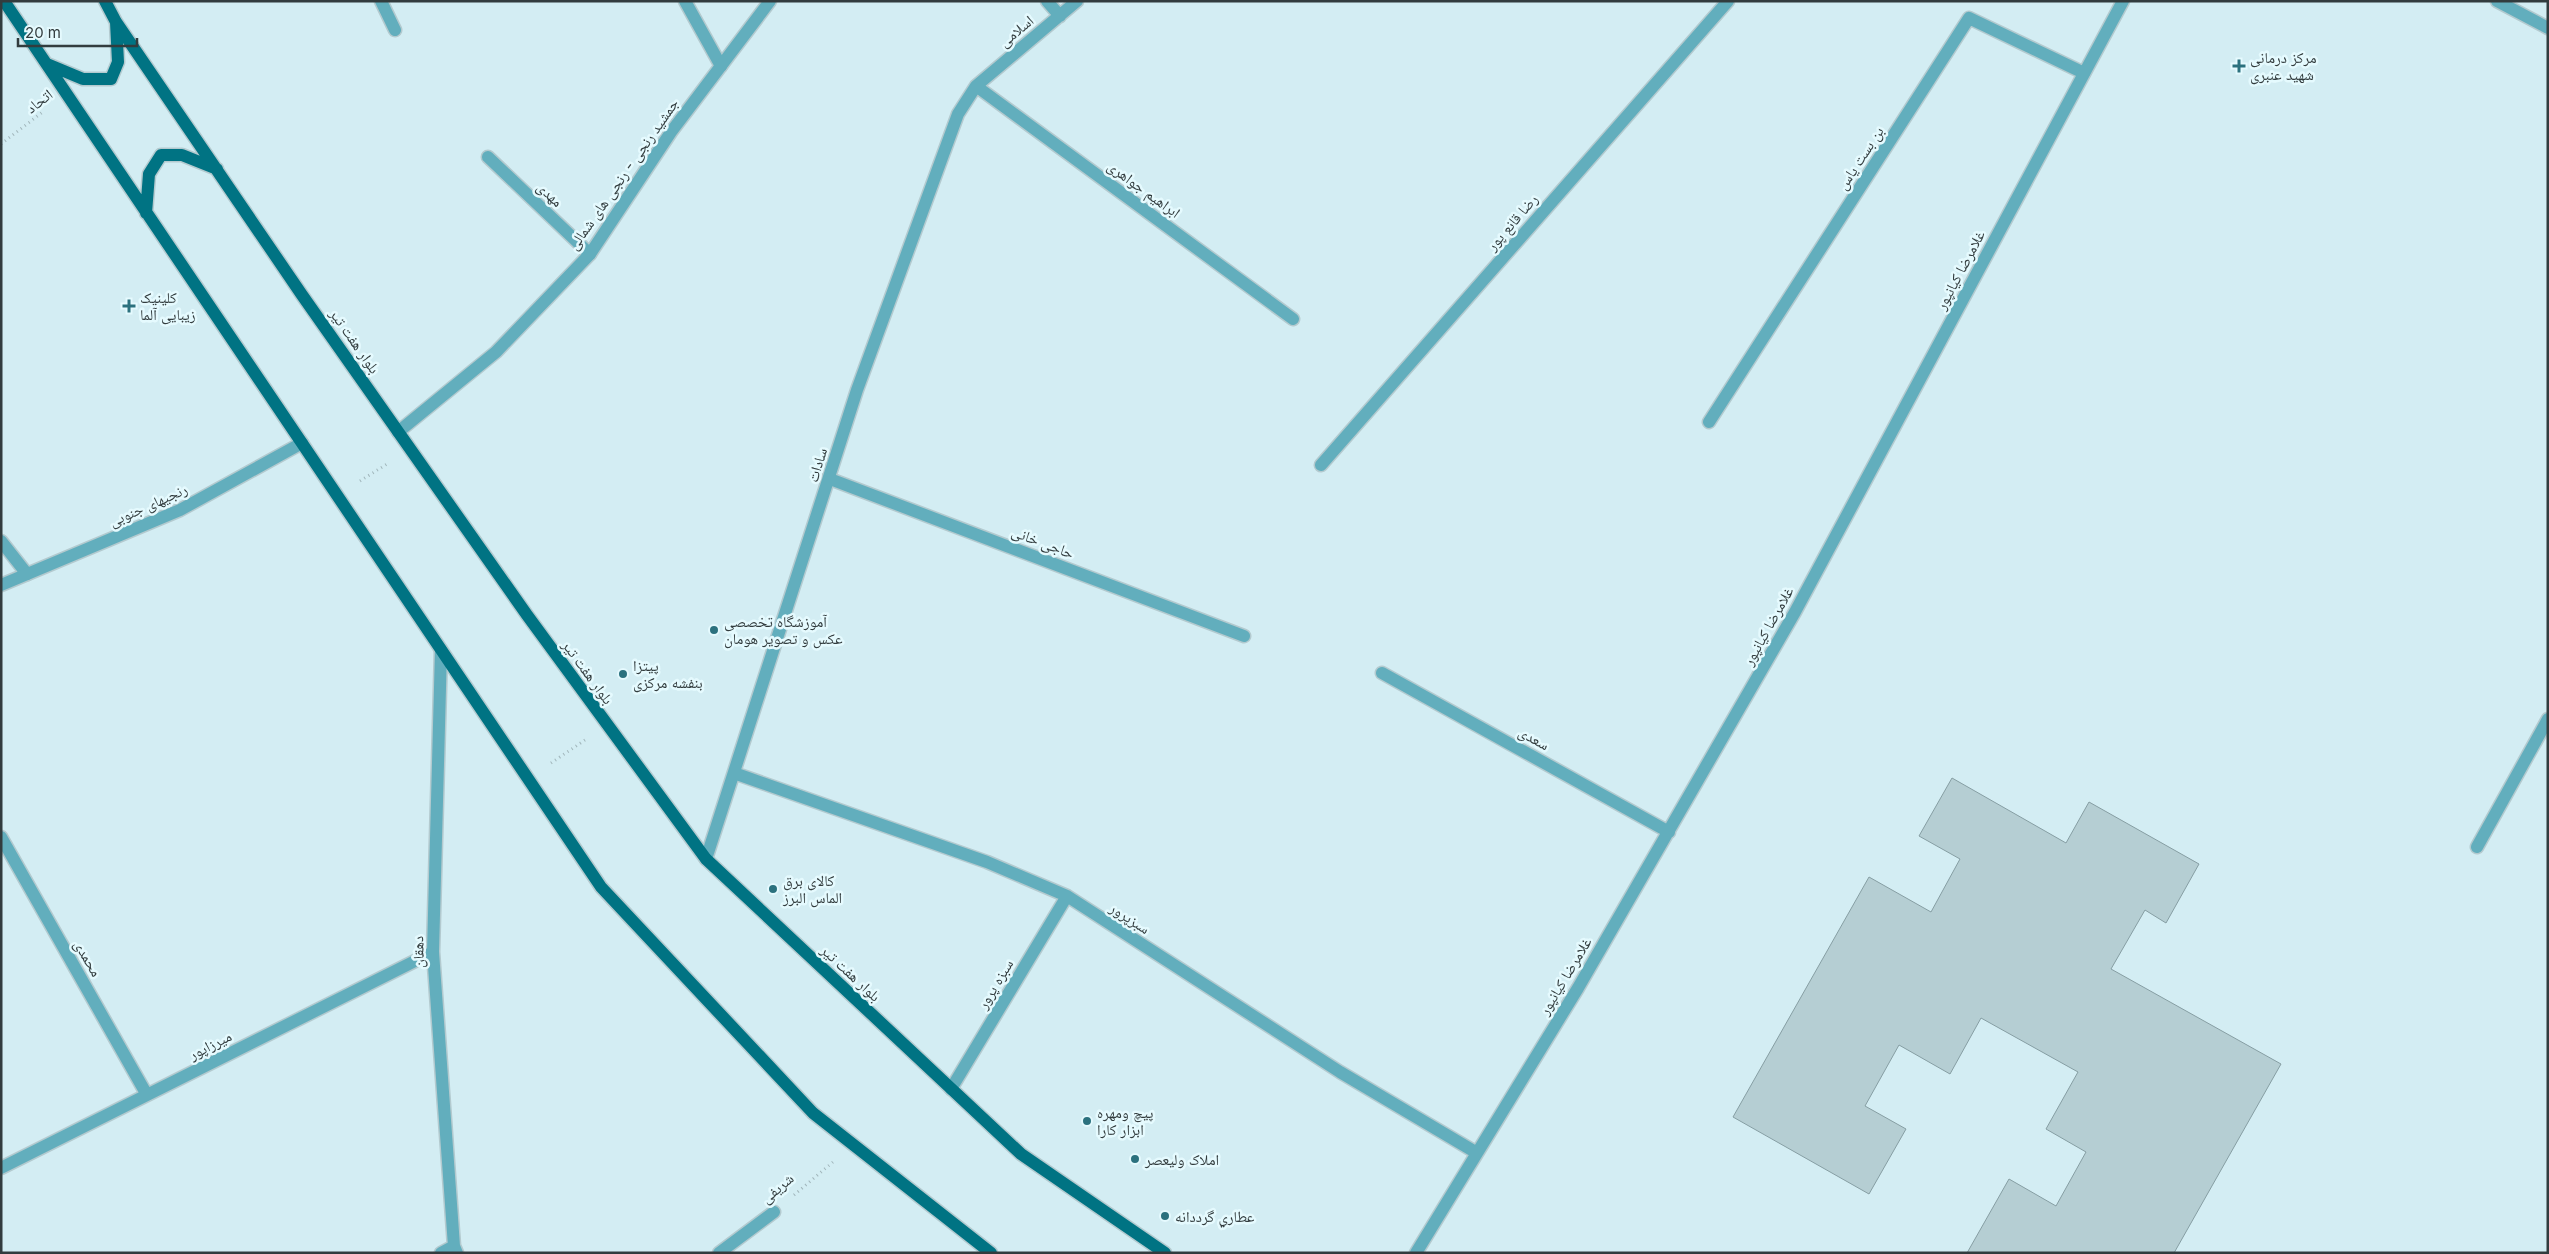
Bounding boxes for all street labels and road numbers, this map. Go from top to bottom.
street label: اسلامی [995,11,1038,52]
street label: اتحاد [22,85,56,117]
street label: جمشید رنجی - رنجی های شمالی [563,94,684,254]
street label: بن بست یاس [1832,123,1888,194]
street label: ابراهیم جواهری [1103,156,1184,223]
street label: مهدی [532,177,567,212]
street label: رضا قانع پور [1481,190,1543,256]
street label: غلامرضا کیانپور [1931,227,1989,314]
street label: بلوار هفت تیر [325,304,384,377]
street label: سادات [803,445,831,485]
street label: رنجیهای جنوبی [106,479,191,532]
street label: حاجی خانی [1009,521,1077,564]
street label: غلامرضا کیانپور [1738,583,1798,670]
street label: بلوار هفت تیر [558,635,618,708]
street label: سعدی [1515,722,1553,755]
street label: سبزپرور [1105,897,1154,938]
street label: غلامرضا کیانپور [1534,933,1596,1019]
street label: محمدی [69,936,106,980]
street label: دهقان [408,936,429,968]
street label: بلوار هفت تیر [816,940,885,1005]
street label: سبزه پرور [972,956,1017,1013]
street label: میرزاپور [184,1026,235,1064]
street label: شریفی [757,1169,798,1208]

